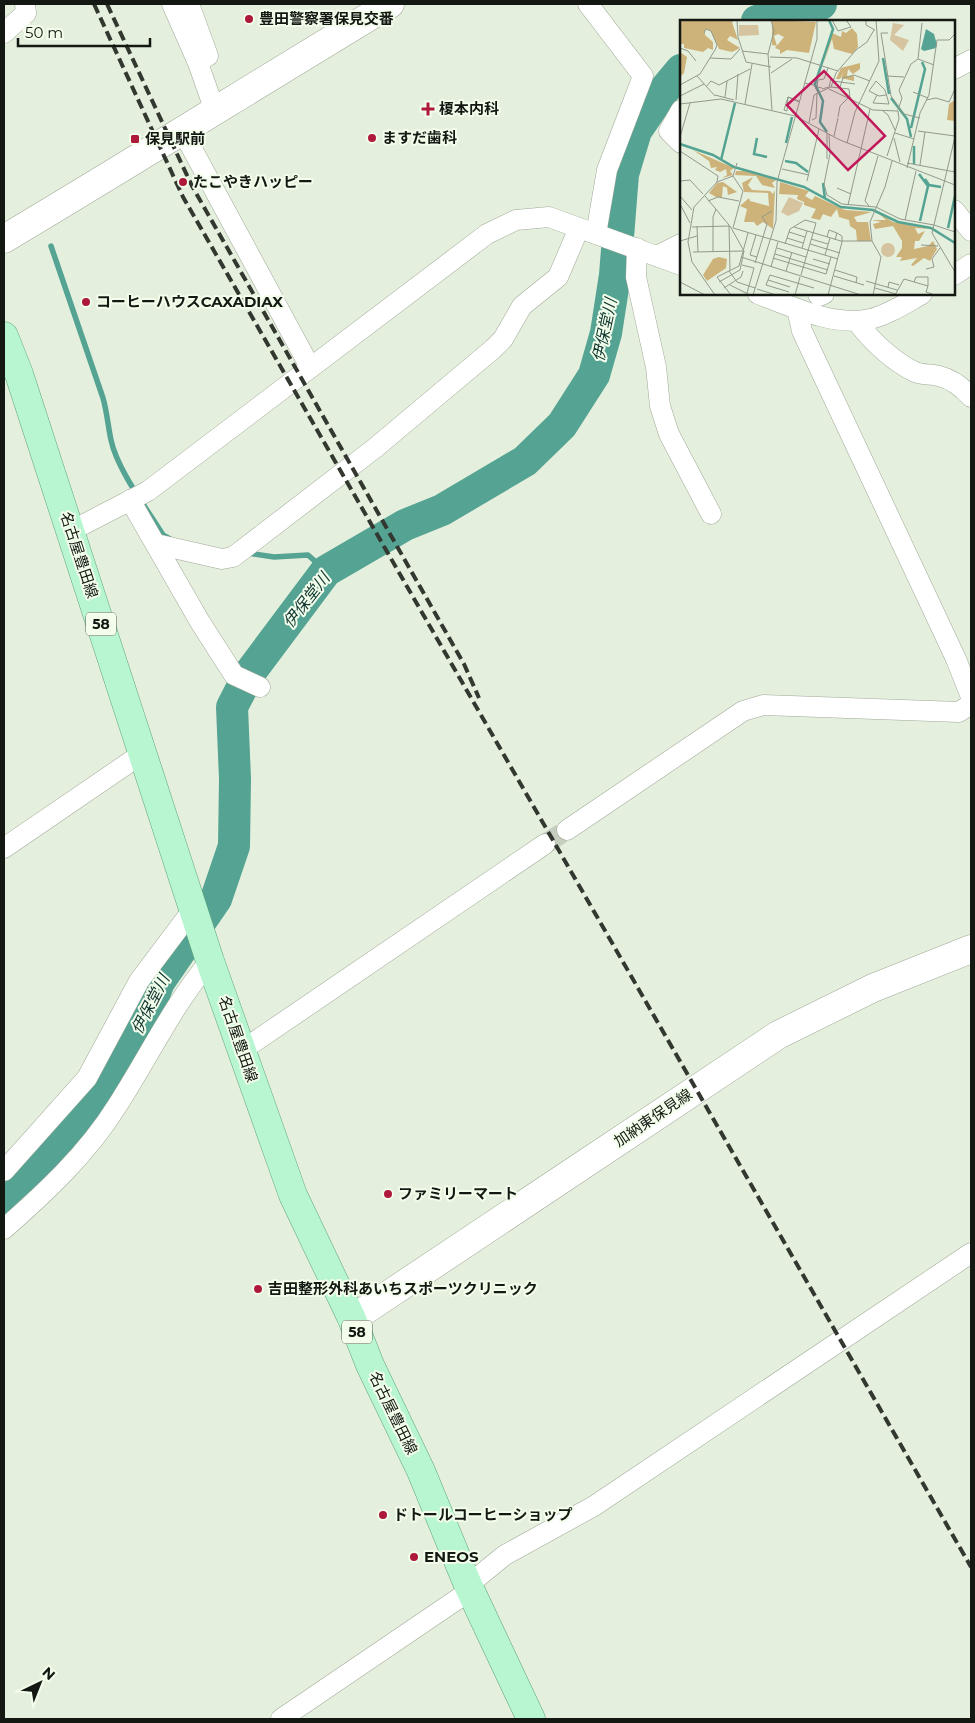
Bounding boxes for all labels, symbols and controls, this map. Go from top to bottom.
place label: 豊田警察署保見交番 [259,9,394,28]
marker: 豊田警察署保見交番 [243,13,255,25]
scale bar [18,15,150,47]
inset map [680,20,955,295]
text: 50 m [25,23,63,42]
place label: 榎本内科 [439,99,499,118]
marker: 榎本内科 [421,102,435,116]
place label: ますだ歯科 [382,128,457,147]
place label: 保見駅前 [145,129,205,148]
marker: ますだ歯科 [366,132,378,144]
marker: 保見駅前 [129,133,141,145]
place label: たこやきハッピー [193,172,313,191]
marker: たこやきハッピー [177,176,189,188]
place label: コーヒーハウスCAXADIAX [96,292,283,311]
water label: 伊保堂川 [589,295,621,363]
marker: コーヒーハウスCAXADIAX [80,296,92,308]
street label: 名古屋豊田線 [57,509,102,601]
water label: 伊保堂川 [279,568,335,631]
road number: 58 [86,612,116,636]
water label: 伊保堂川 [127,970,174,1037]
street label: 名古屋豊田線 [215,993,262,1084]
street label: 加納東保見線 [610,1085,695,1151]
place label: ファミリーマート [398,1184,518,1203]
marker: ファミリーマート [382,1188,394,1200]
place label: 吉田整形外科あいちスポーツクリニック [268,1279,538,1298]
marker: 吉田整形外科あいちスポーツクリニック [252,1283,264,1295]
road number: 58 [342,1320,372,1344]
street label: 名古屋豊田線 [365,1368,422,1457]
place label: ドトールコーヒーショップ [393,1505,572,1524]
marker: ドトールコーヒーショップ [377,1509,389,1521]
place label: ENEOS [424,1547,479,1566]
marker: ENEOS [408,1551,420,1563]
north arrow [15,1658,65,1708]
text: N [39,1663,59,1684]

